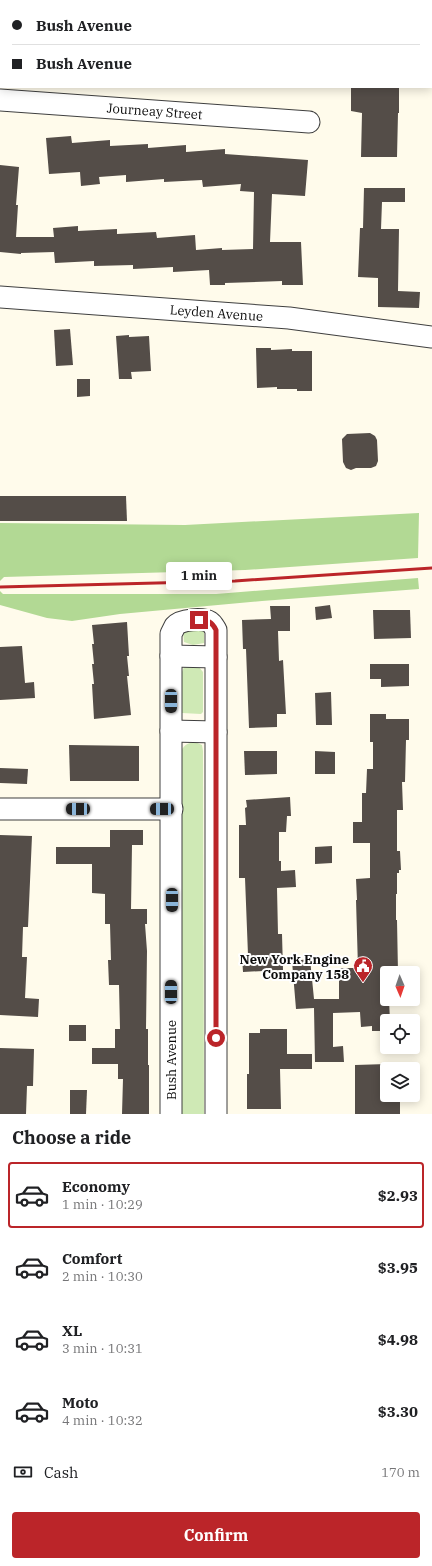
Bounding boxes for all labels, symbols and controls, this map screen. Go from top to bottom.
text: Bush Avenue [36,16,132,35]
text: Bush Avenue [36,54,132,73]
street label: Journeay Street [106,100,203,123]
street label: Leyden Avenue [169,301,264,325]
callout: 1 min [166,562,232,590]
text: 1 min [181,567,217,584]
route end [190,611,208,629]
car [165,689,177,713]
car [66,803,90,815]
car [150,803,174,815]
car [166,888,178,912]
place label: New York Engine Company 158 [240,951,349,983]
public building icon: New York Engine Company 158 [352,955,374,983]
north arrow [380,966,420,1006]
map controls [380,966,420,1102]
car [165,980,177,1004]
button: locate [380,1014,420,1054]
street label: Bush Avenue [163,1020,180,1100]
route start [207,1029,225,1047]
button: layers [380,1062,420,1102]
text: Choose a ride [12,1126,131,1149]
icon: car [14,1177,50,1213]
text: Economy [62,1177,130,1196]
text: $2.93 [378,1186,418,1205]
text: 1 min · 10:29 [62,1196,143,1213]
icon: car [14,1249,50,1285]
text: Comfort [62,1249,122,1268]
text: $3.95 [378,1258,418,1277]
text: 2 min · 10:30 [62,1268,143,1285]
icon: car [14,1321,50,1357]
text: XL [62,1321,82,1340]
text: $4.98 [378,1330,418,1349]
text: 3 min · 10:31 [62,1340,143,1357]
icon: car [14,1393,50,1429]
text: Moto [62,1393,99,1412]
text: $3.30 [378,1402,418,1421]
text: 4 min · 10:32 [62,1412,143,1429]
icon: cash [12,1461,34,1483]
text: Cash [44,1463,78,1482]
text: 170 m [381,1464,420,1481]
button: Confirm [12,1512,420,1558]

